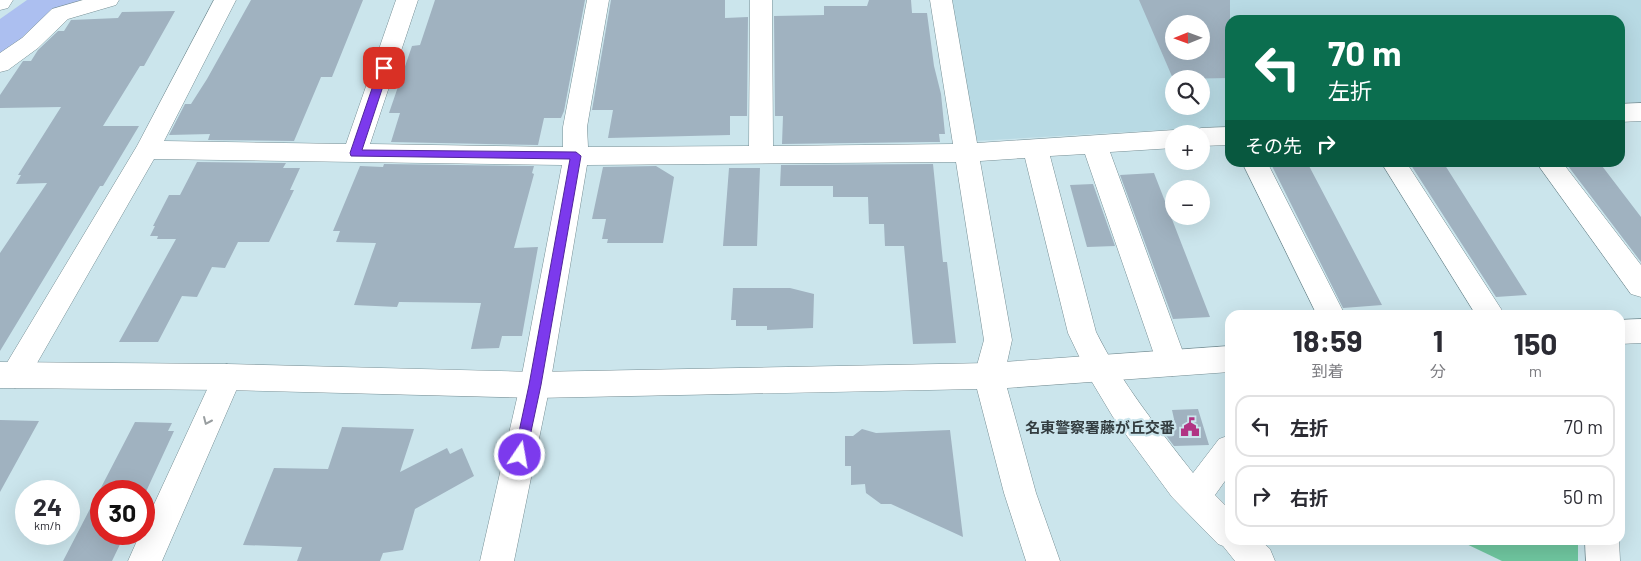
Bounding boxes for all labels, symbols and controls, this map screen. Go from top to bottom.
north arrow [1165,15,1210,60]
map controls [1165,15,1210,225]
text: 70 m [1328,31,1402,73]
icon: left [1245,35,1310,100]
pin [363,47,405,89]
icon: arrive [370,54,398,82]
button: search [1165,70,1210,115]
text: 左折 [1328,77,1372,103]
button: + [1165,125,1210,170]
icon: right [1312,130,1340,158]
text: その先 [1245,134,1302,157]
button: − [1165,180,1210,225]
text: 18:59 [1293,322,1362,358]
text: 1 [1433,322,1443,358]
text: 150 [1514,325,1557,361]
text: 到着 [1311,361,1343,380]
text: 分 [1430,361,1446,380]
text: m [1529,361,1542,380]
icon: left [1247,412,1275,440]
text: 70 m [1564,415,1603,438]
one-way arrow [202,416,213,425]
public building icon: 名東警察署藤が丘交番 [1179,416,1201,438]
text: 左折 [1290,416,1328,439]
place label: 名東警察署藤が丘交番 [1025,418,1175,436]
position arrow [493,428,545,480]
speed limit sign: 30 [90,480,155,545]
icon: right [1247,482,1275,510]
text: 50 m [1563,485,1603,508]
text: 右折 [1290,486,1328,509]
text: 24 [33,491,62,521]
text: km/h [34,518,61,532]

